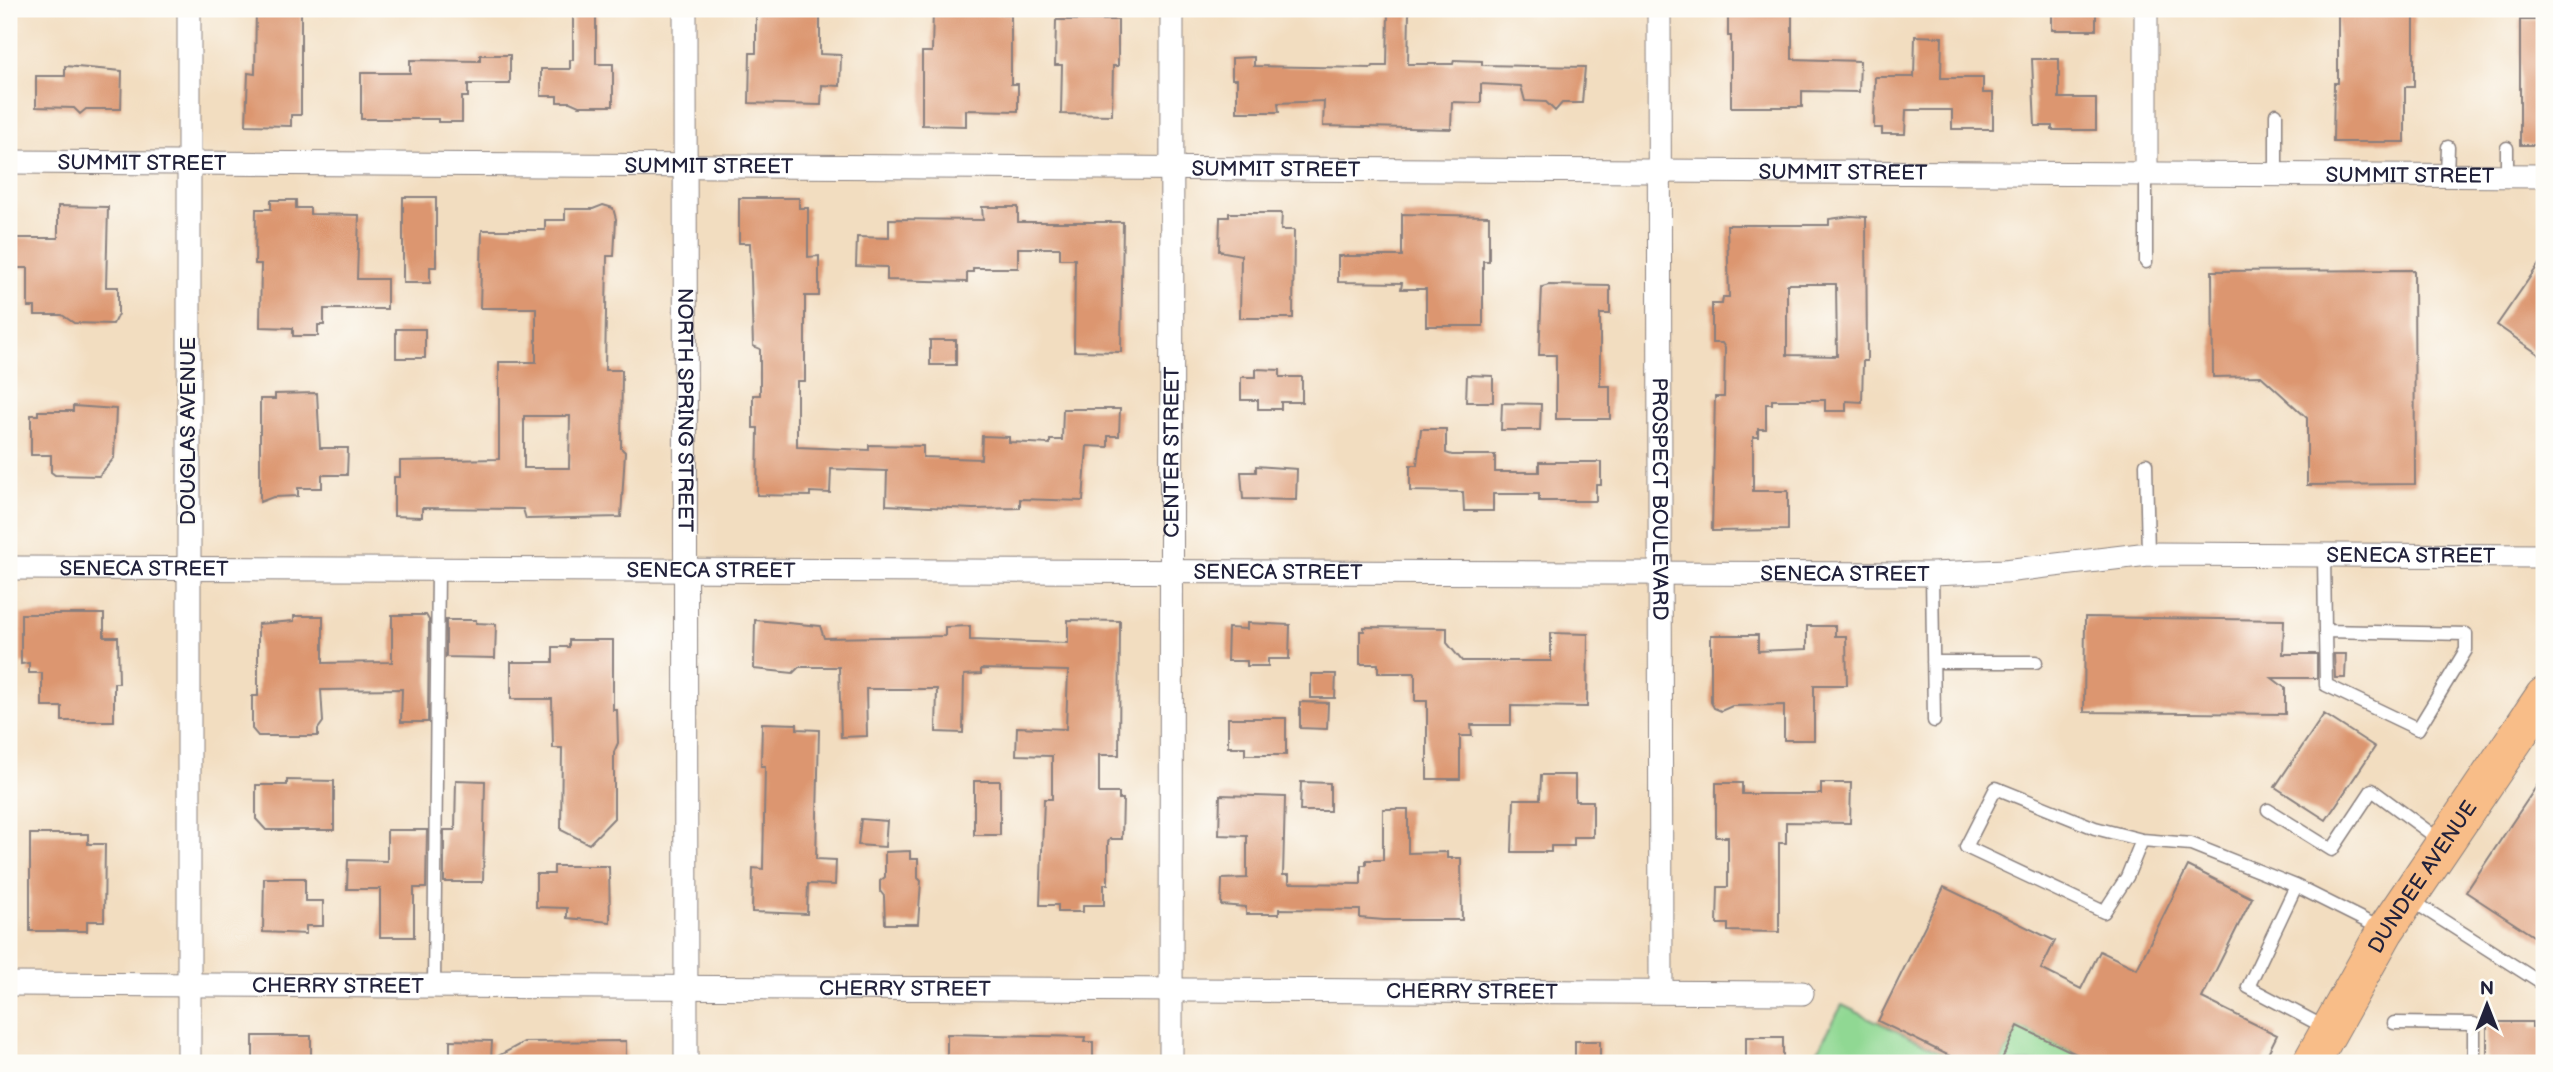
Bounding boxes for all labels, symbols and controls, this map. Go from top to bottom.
street label: SUMMIT STREET [57,150,227,176]
street label: SUMMIT STREET [624,153,794,179]
street label: SUMMIT STREET [1191,157,1361,182]
street label: SUMMIT STREET [1758,160,1928,186]
street label: SUMMIT STREET [2325,163,2495,189]
street label: NORTH SPRING STREET [672,288,697,533]
street label: DOUGLAS AVENUE [176,337,201,525]
street label: CENTER STREET [1159,366,1185,538]
street label: PROSPECT BOULEVARD [1647,378,1672,620]
street label: SENECA STREET [2326,543,2496,569]
street label: SENECA STREET [59,556,229,582]
street label: SENECA STREET [626,558,796,583]
street label: SENECA STREET [1193,560,1363,585]
street label: SENECA STREET [1760,561,1930,587]
street label: DUNDEE AVENUE [2363,796,2482,958]
north arrow [2452,970,2522,1040]
street label: CHERRY STREET [252,973,424,999]
street label: CHERRY STREET [819,976,991,1002]
text: N [2480,978,2494,1001]
street label: CHERRY STREET [1386,979,1558,1005]

